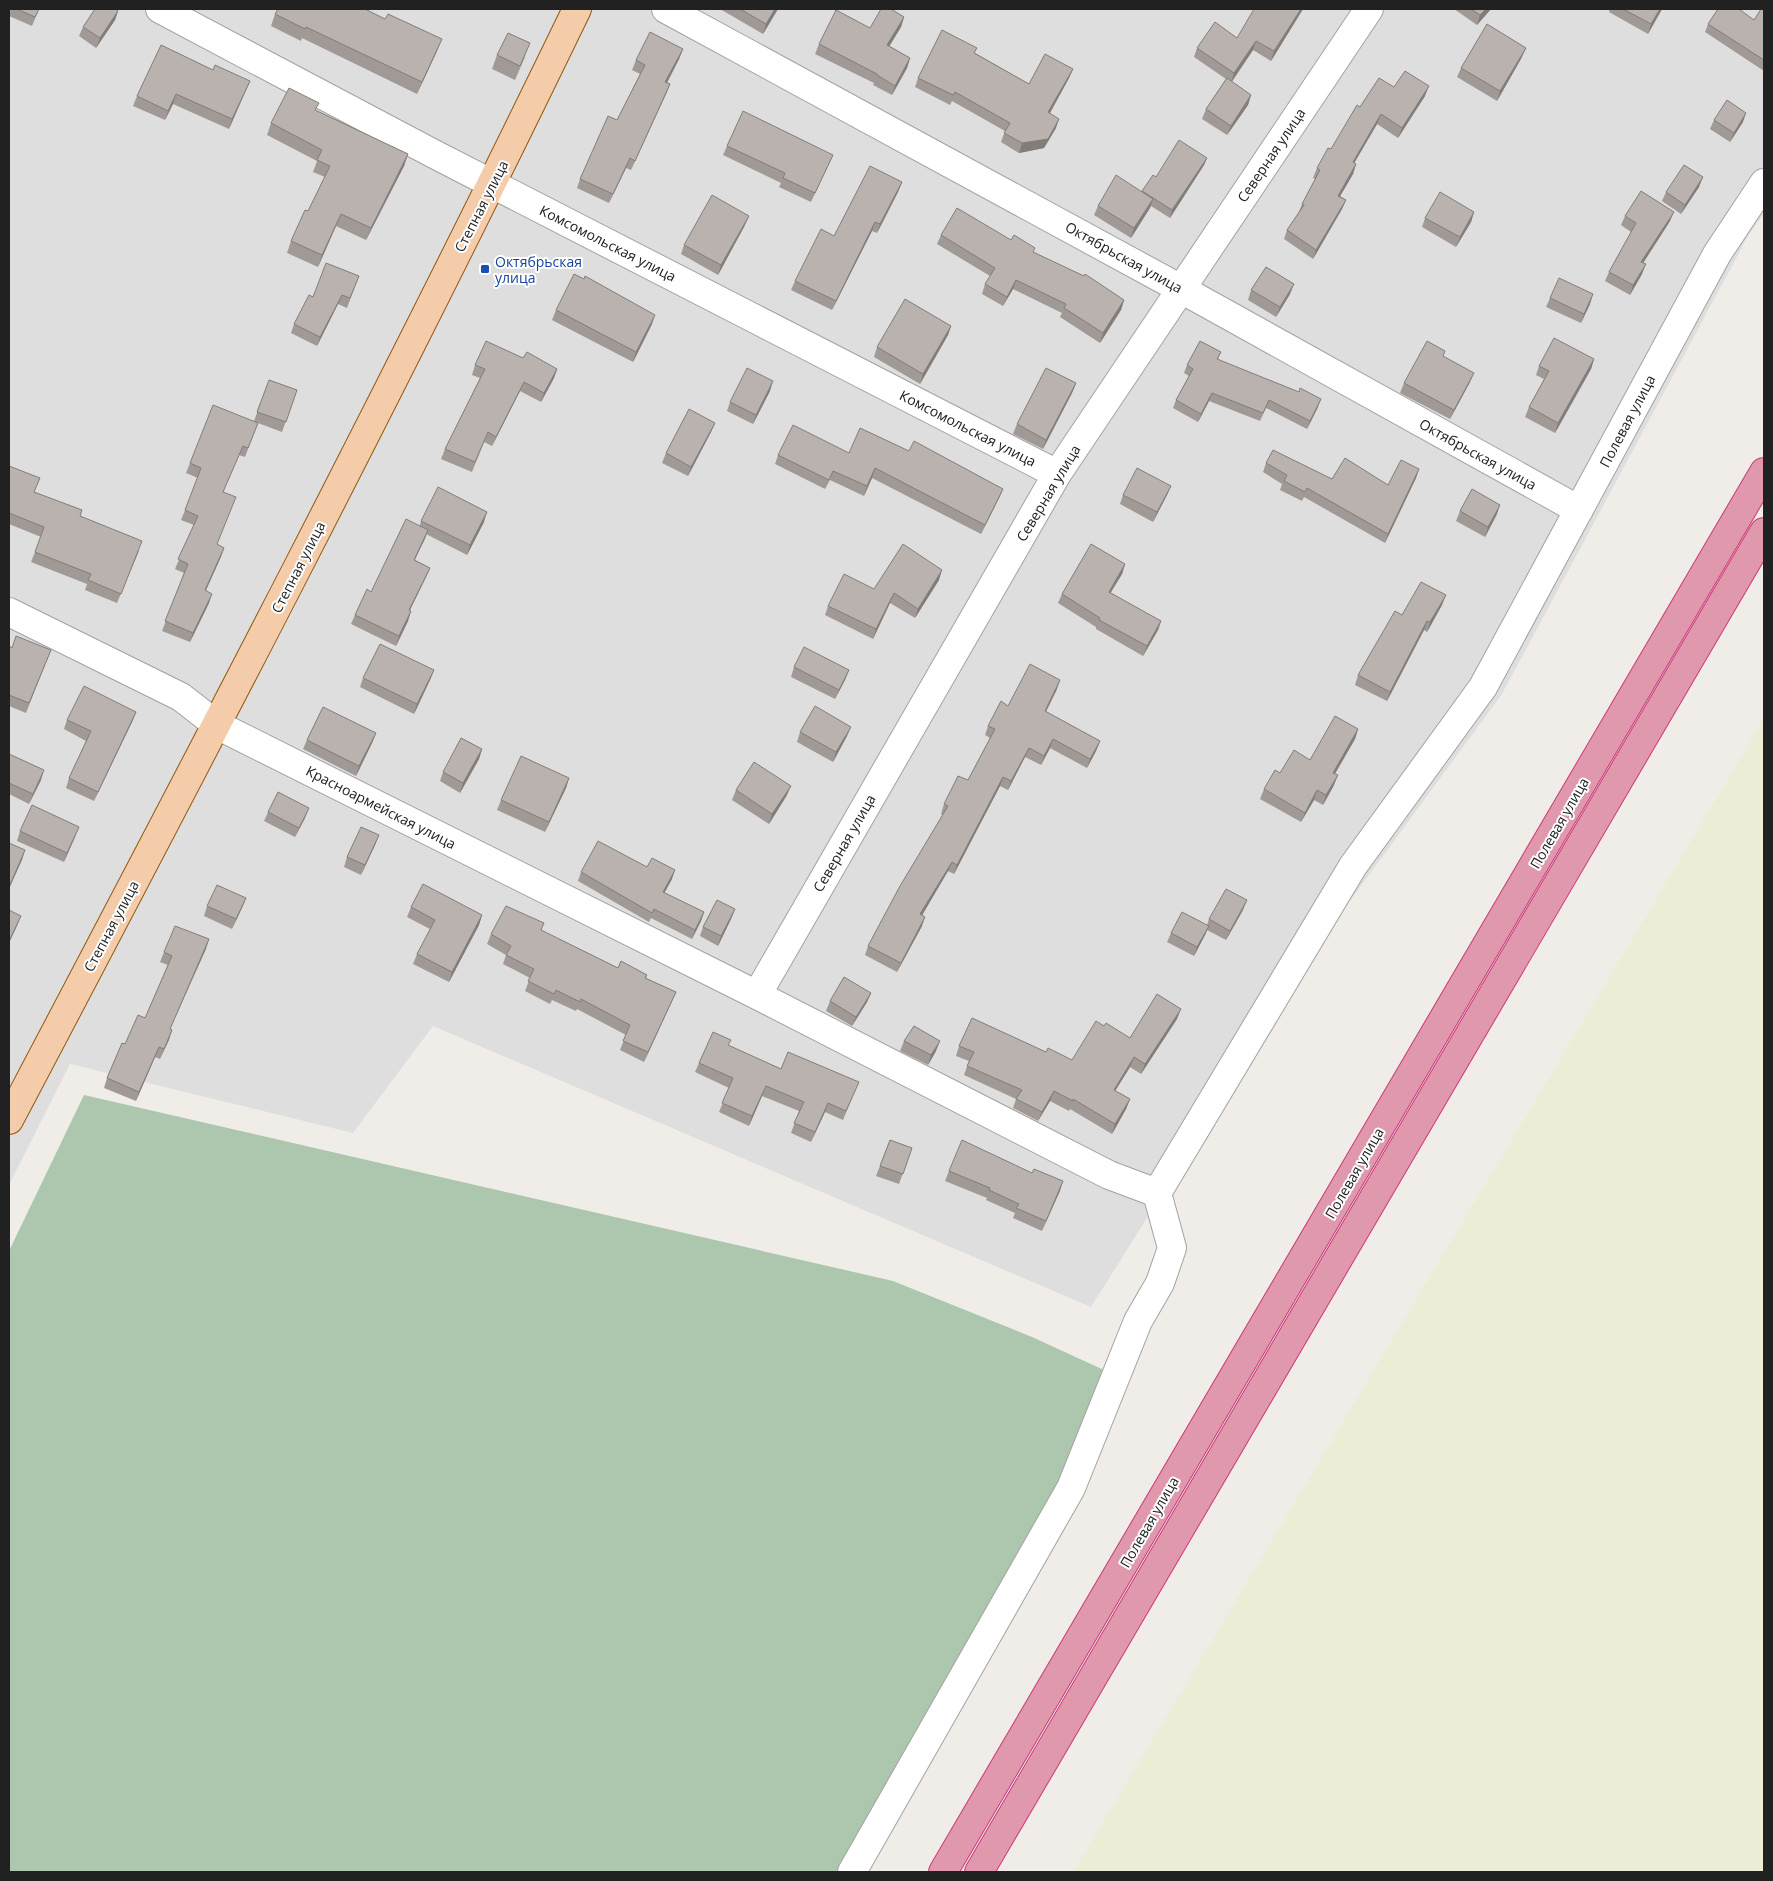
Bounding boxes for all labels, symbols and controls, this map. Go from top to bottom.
street label: Северная улица [1232,104,1310,206]
street label: Степная улица [450,157,512,255]
street label: Комсомольская улица [536,200,680,286]
street label: Октябрьская улица [1062,217,1186,297]
place label: Октябрьская улица [495,252,582,287]
marker: Октябрьская улица [479,263,491,275]
street label: Полевая улица [1595,371,1659,471]
street label: Комсомольская улица [896,385,1040,471]
street label: Октябрьская улица [1416,414,1540,494]
street label: Северная улица [1012,441,1084,545]
street label: Степная улица [267,518,329,616]
street label: Красноармейская улица [303,761,459,853]
street label: Полевая улица [1525,774,1593,872]
street label: Северная улица [808,791,880,895]
street label: Степная улица [79,877,143,975]
street label: Полевая улица [1320,1124,1388,1222]
street label: Полевая улица [1115,1473,1183,1571]

